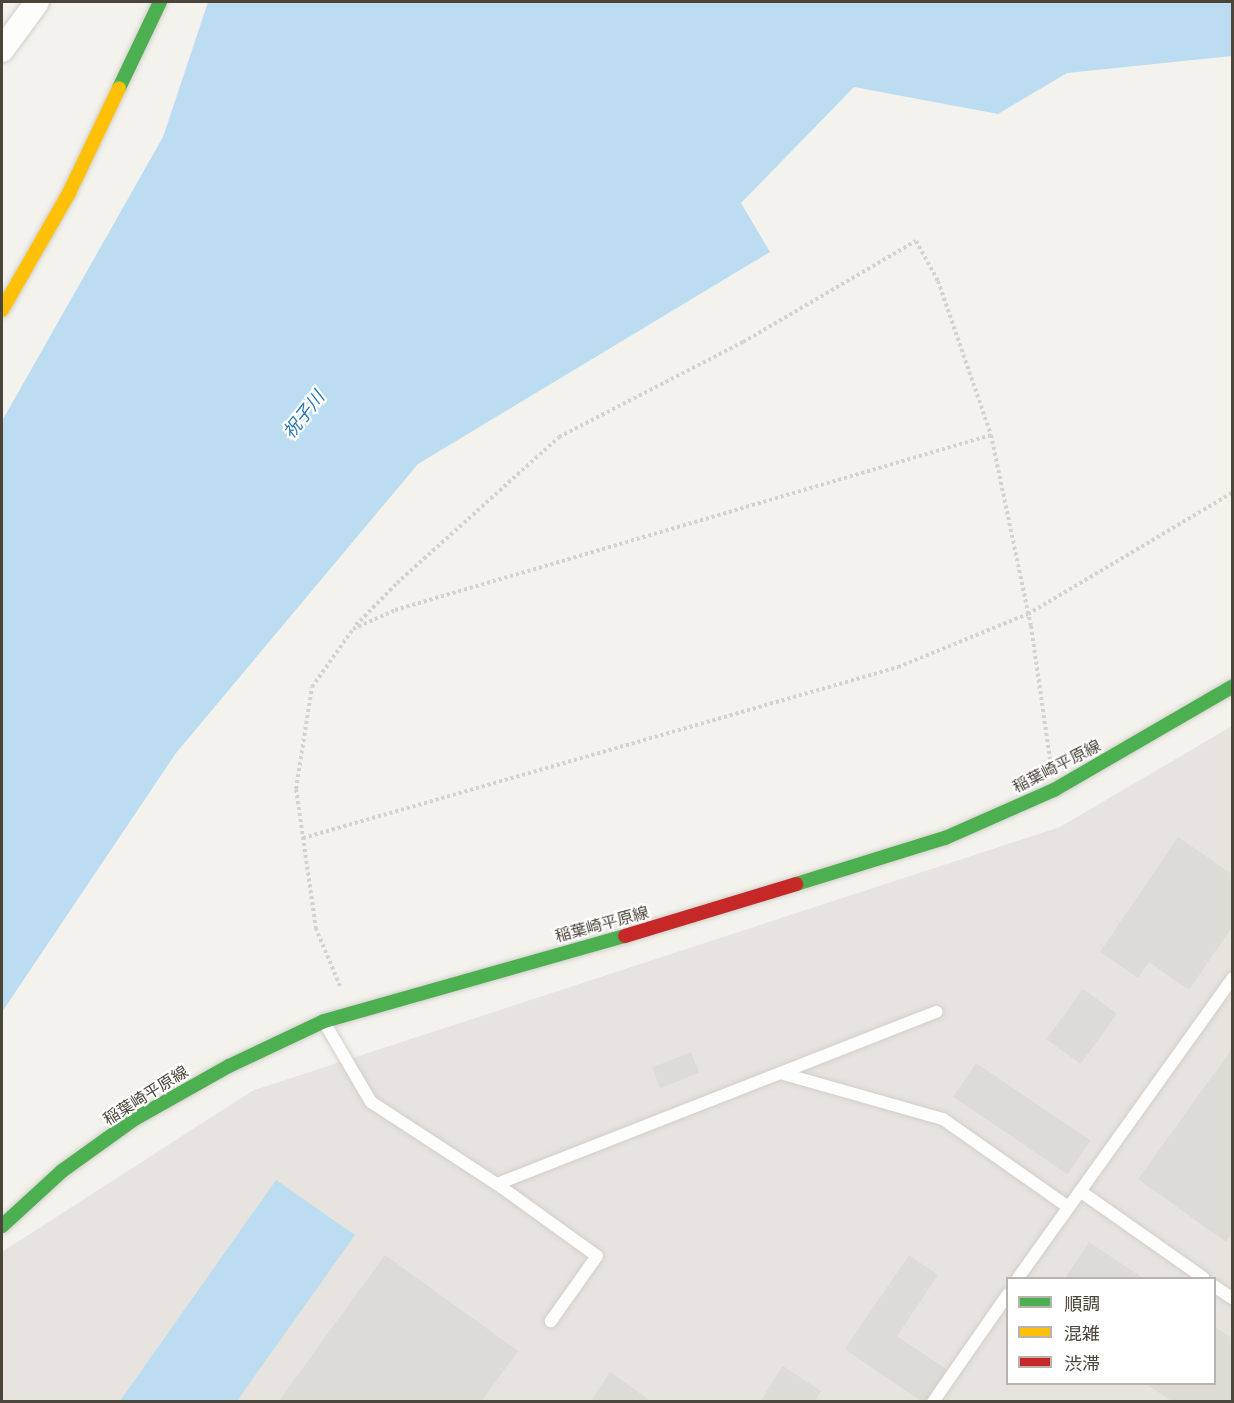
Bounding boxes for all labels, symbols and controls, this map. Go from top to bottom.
water label: 祝子川 [279,387,329,443]
street label: 稲葉崎平原線 [1010,737,1104,797]
street label: 稲葉崎平原線 [553,903,651,947]
street label: 稲葉崎平原線 [100,1062,192,1130]
legend [1006,1277,1216,1385]
text: 順調 [1064,1293,1100,1314]
text: 混雑 [1064,1323,1100,1344]
text: 渋滞 [1064,1353,1100,1374]

